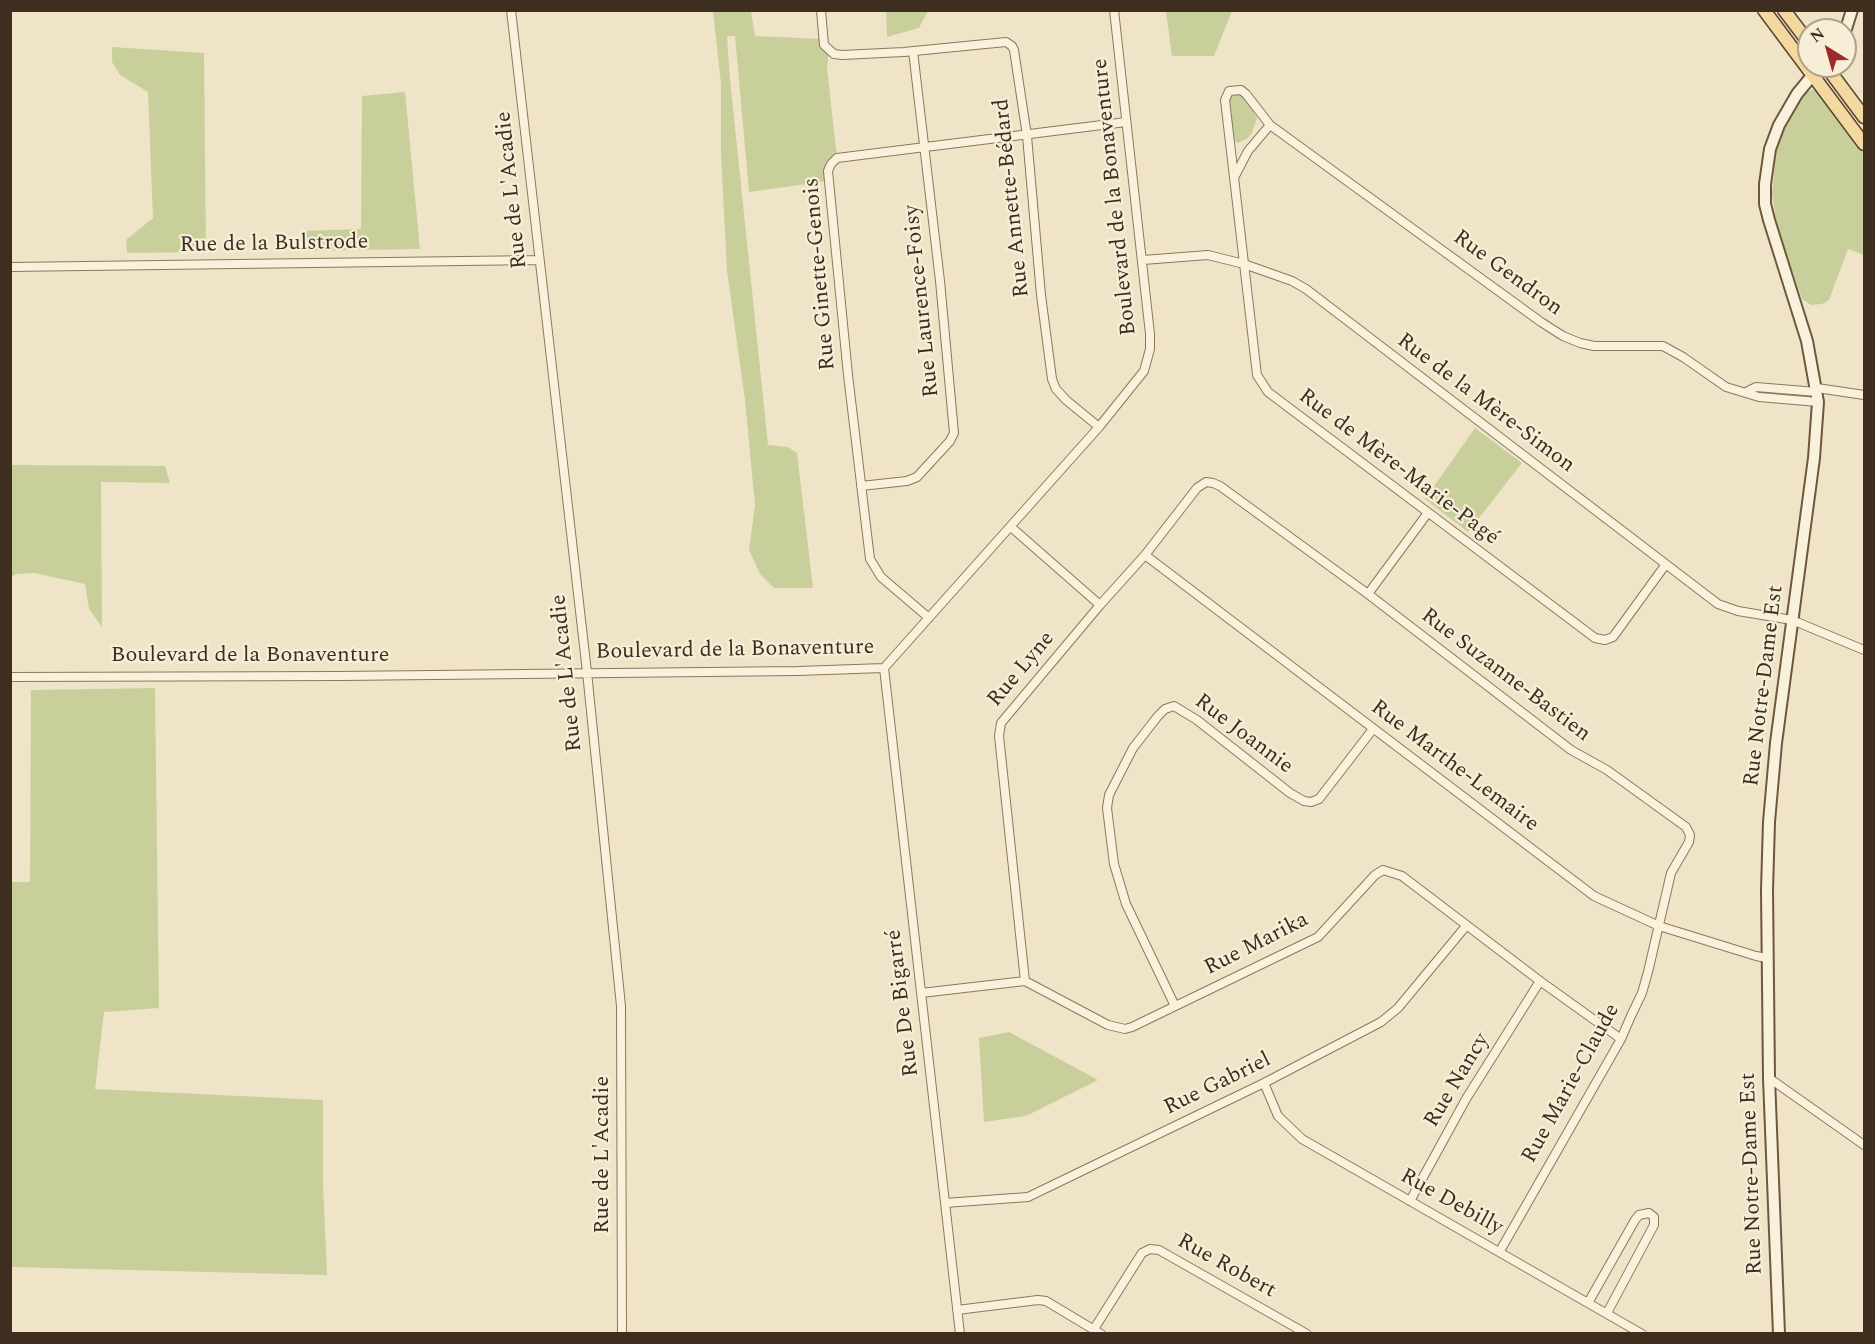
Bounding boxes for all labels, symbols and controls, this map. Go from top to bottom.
north arrow [1797,18,1857,78]
text: N [1805,22,1830,49]
street label: Boulevard de la Bonaventure [1088,57,1144,337]
street label: Rue Annette-Bédard [989,97,1037,299]
street label: Rue de L'Acadie [492,110,534,270]
street label: Rue Ginette-Genois [799,176,843,372]
street label: Rue Laurence-Foisy [900,203,946,399]
street label: Rue Gendron [1447,225,1567,323]
street label: Rue de la Bulstrode [180,230,368,260]
street label: Rue de la Mère-Simon [1391,328,1579,480]
street label: Rue de Mère-Marie-Pagé [1292,384,1504,552]
street label: Rue Notre-Dame Est [1740,584,1790,788]
street label: Rue de L'Acadie [547,593,589,753]
street label: Rue Suzanne-Bastien [1415,604,1595,748]
street label: Rue Lyne [983,627,1061,713]
street label: Boulevard de la Bonaventure [595,635,875,667]
street label: Boulevard de la Bonaventure [111,644,389,670]
street label: Rue Joannie [1188,689,1298,781]
street label: Rue Marthe-Lemaire [1365,695,1543,839]
street label: Rue Marika [1201,908,1313,982]
street label: Rue De Bigarré [882,928,926,1078]
street label: Rue Marie-Claude [1517,1000,1627,1168]
street label: Rue Nancy [1420,1029,1496,1133]
street label: Rue Gabriel [1160,1048,1276,1122]
street label: Rue Notre-Dame Est [1736,1072,1770,1276]
street label: Rue de L'Acadie [591,1076,617,1234]
street label: Rue Debilly [1395,1164,1507,1242]
street label: Rue Robert [1172,1229,1280,1305]

